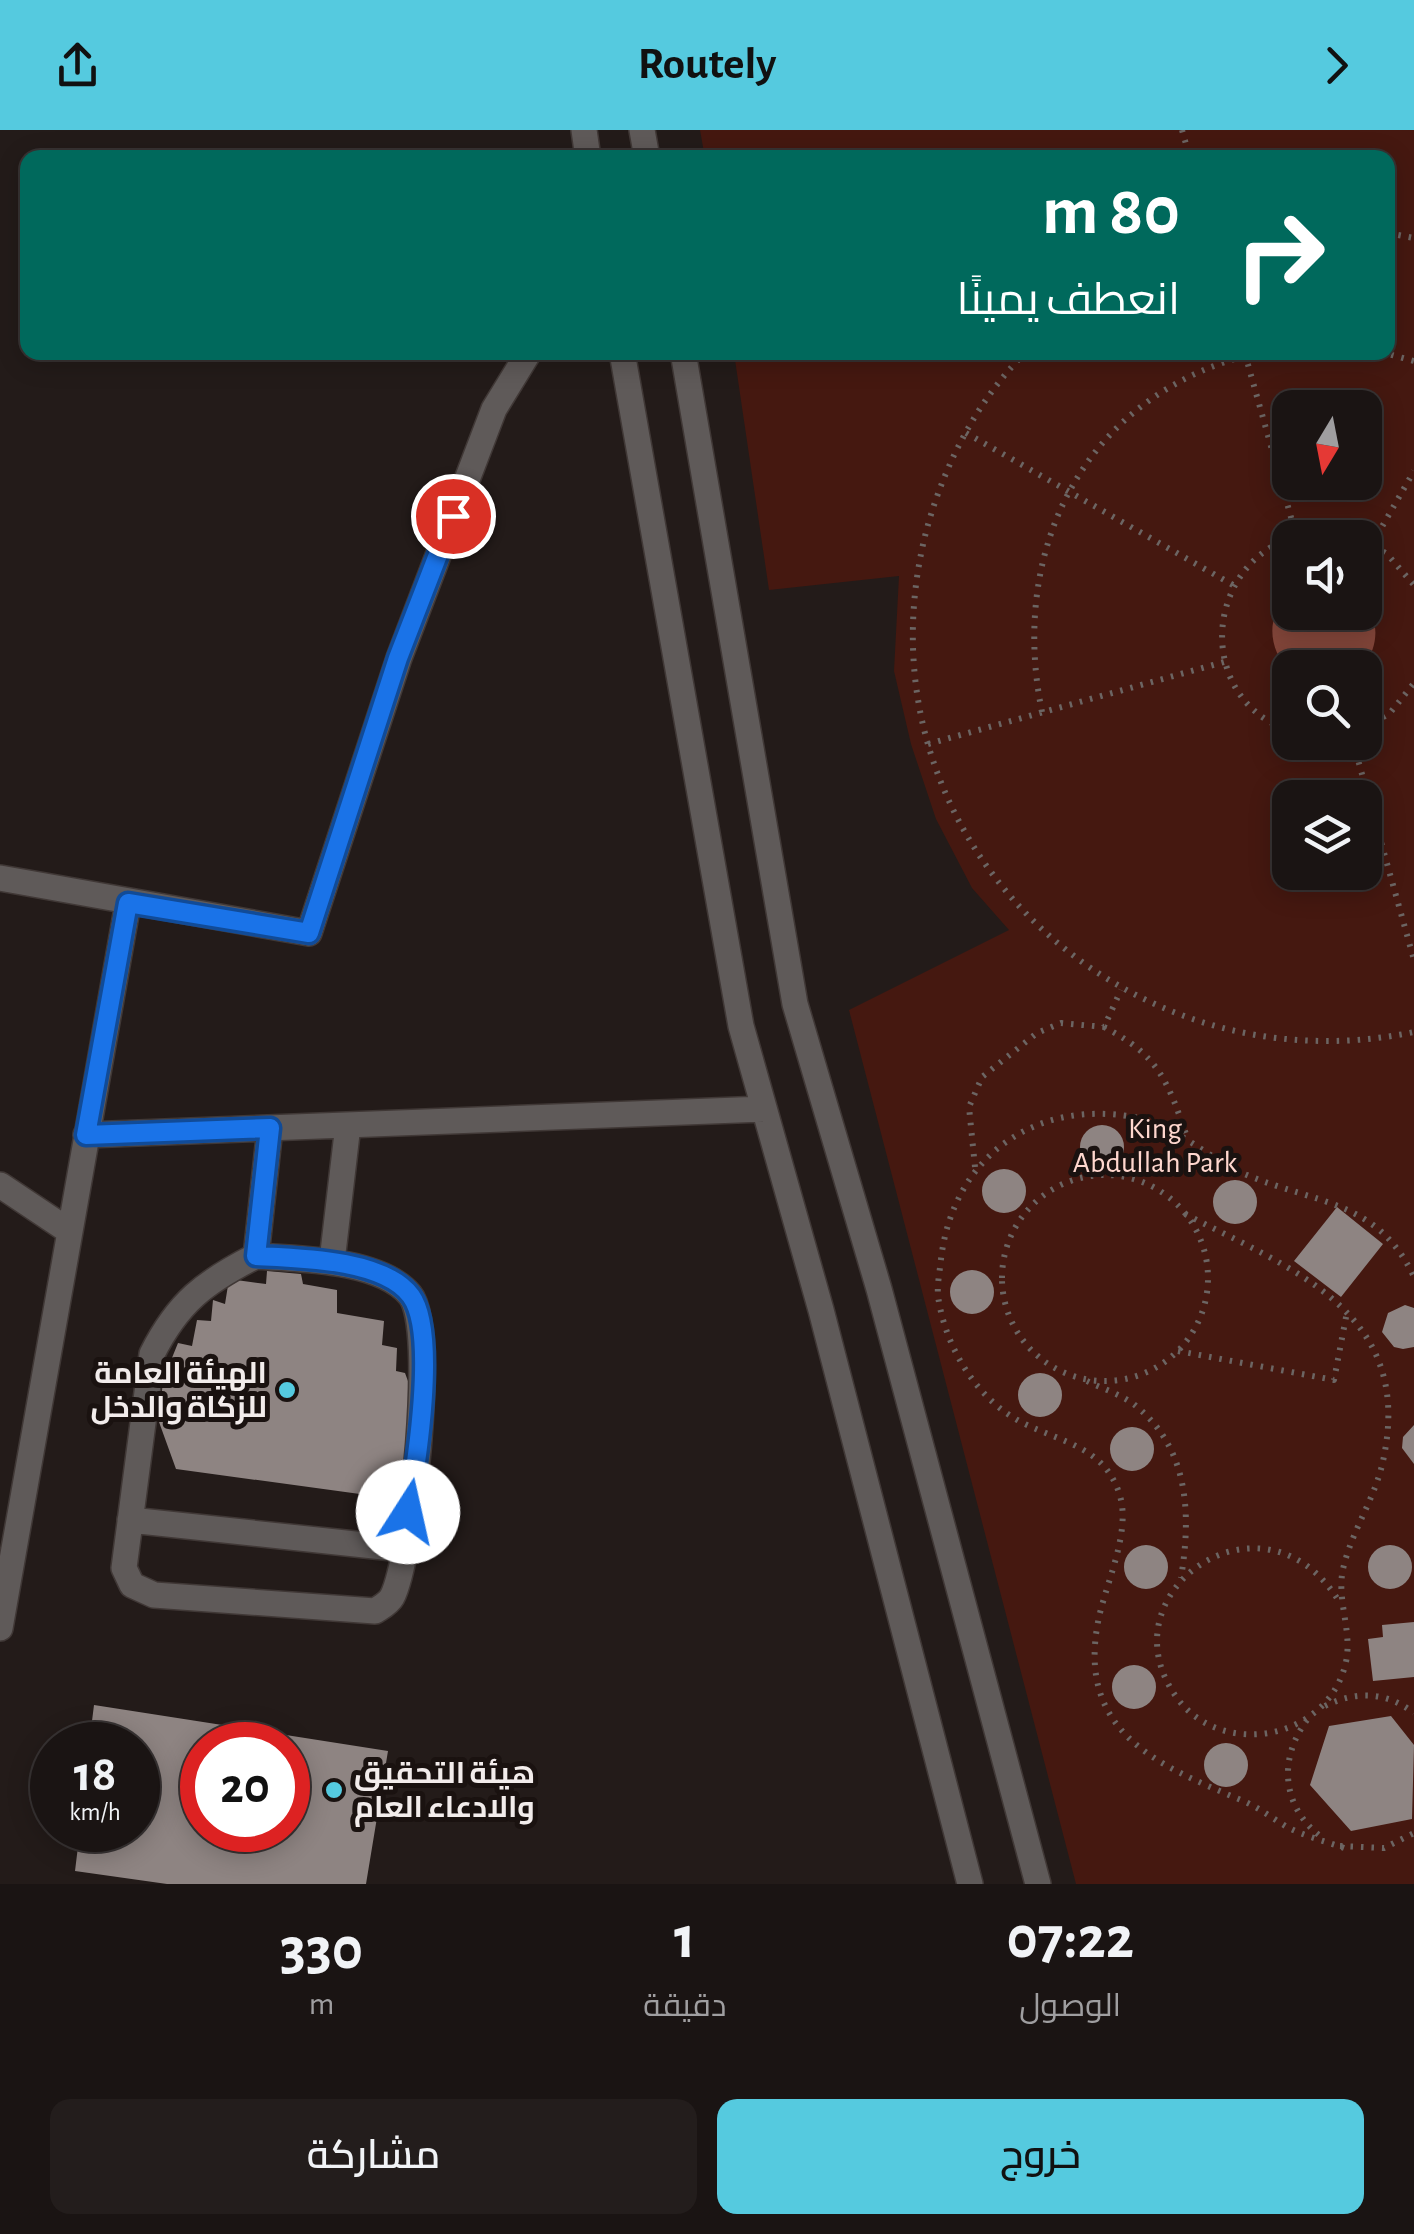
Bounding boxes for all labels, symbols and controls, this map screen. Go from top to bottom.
icon: share [50,38,105,93]
icon: forward [1309,38,1364,93]
text: Routely [638,42,776,87]
text: 80 m [1042,177,1180,247]
icon: right [1215,190,1345,320]
text: انعطف يمينًا [957,278,1180,323]
north arrow [1272,390,1382,500]
map controls [1272,390,1382,890]
pin [411,474,496,559]
icon: arrive [426,489,481,544]
button: sound [1272,520,1382,630]
button: search [1272,650,1382,760]
button: layers [1272,780,1382,890]
park label: King Abdullah Park [1073,1114,1238,1178]
place label: الهيئة العامة للزكاة والدخل [91,1358,267,1425]
marker: الهيئة العامة للزكاة والدخل [276,1379,298,1401]
position arrow [356,1460,460,1564]
speed limit sign: 20 [180,1722,310,1852]
text: 18 [74,1750,116,1800]
place label: هيئة التحقيق والادعاء العام [354,1758,535,1827]
marker: هيئة التحقيق والادعاء العام [323,1779,345,1801]
text: km/h [69,1800,121,1825]
text: 1 [674,1909,696,1969]
text: 07:22 [1006,1909,1134,1969]
text: 330 [280,1920,363,1980]
text: m [309,1988,334,2020]
text: دقيقة [643,1990,726,2022]
text: الوصول [1019,1990,1121,2022]
button: مشاركة [50,2099,697,2214]
button: خروج [717,2099,1364,2214]

